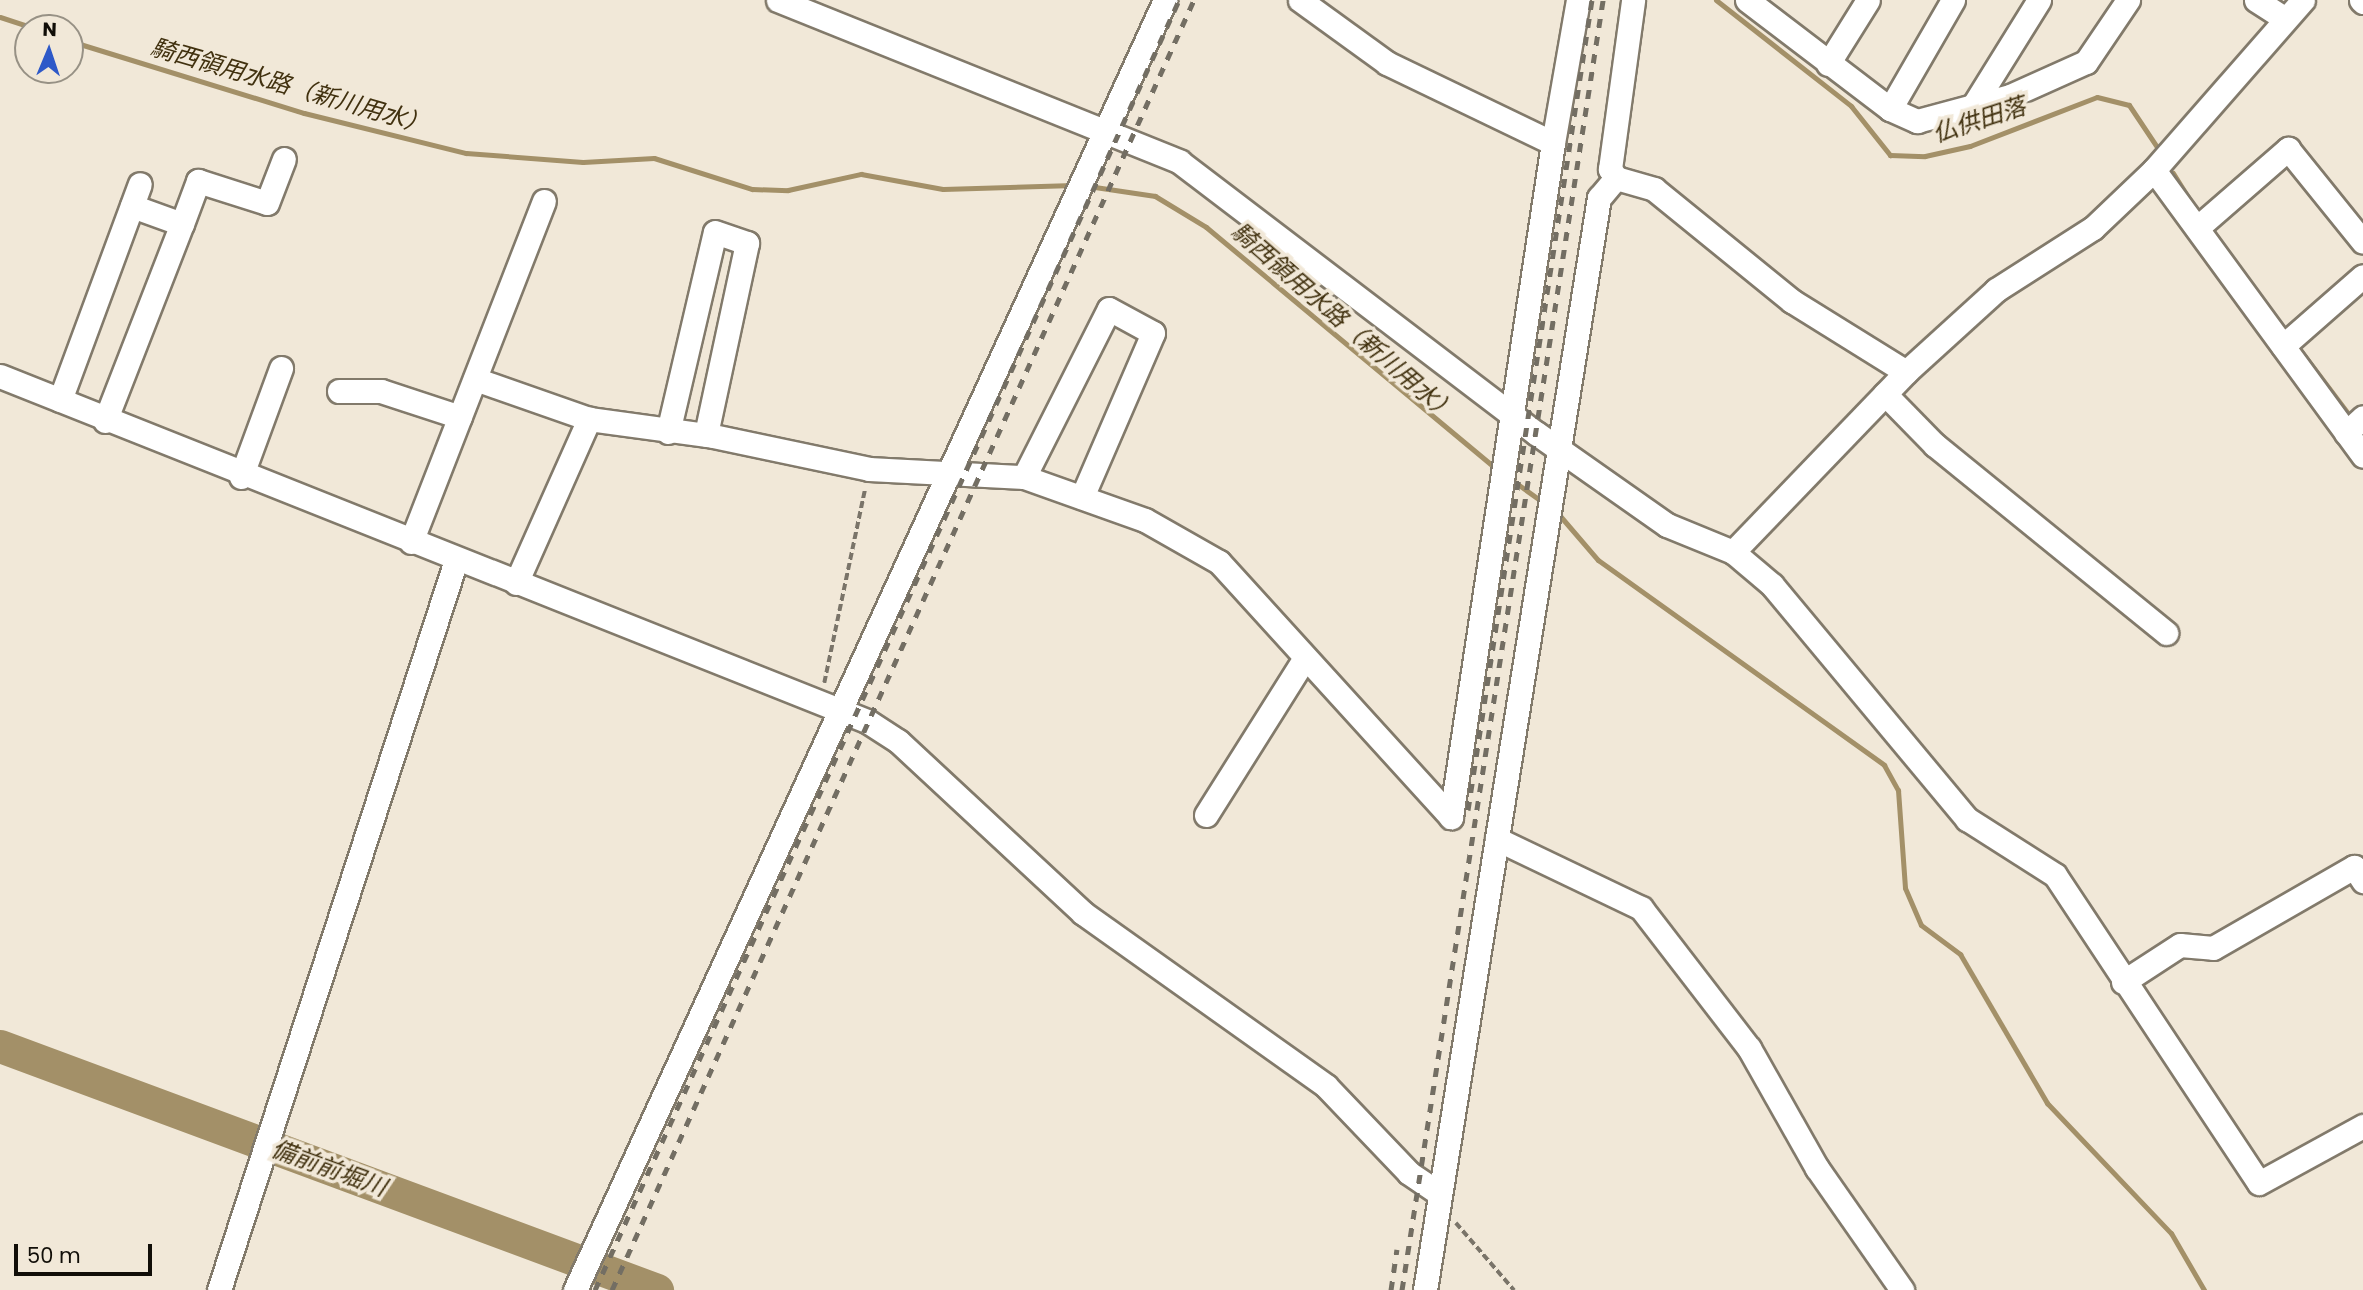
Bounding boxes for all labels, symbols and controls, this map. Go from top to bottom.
north arrow [14,14,84,84]
text: N [42,16,57,43]
water label: 騎西領用水路（新川用水） [148,32,432,140]
water label: 仏供田落 [1929,91,2029,149]
water label: 騎西領用水路（新川用水） [1226,217,1462,427]
water label: 備前前堀川 [268,1134,390,1202]
scale bar [18,1230,156,1274]
text: 50 m [27,1241,81,1270]

